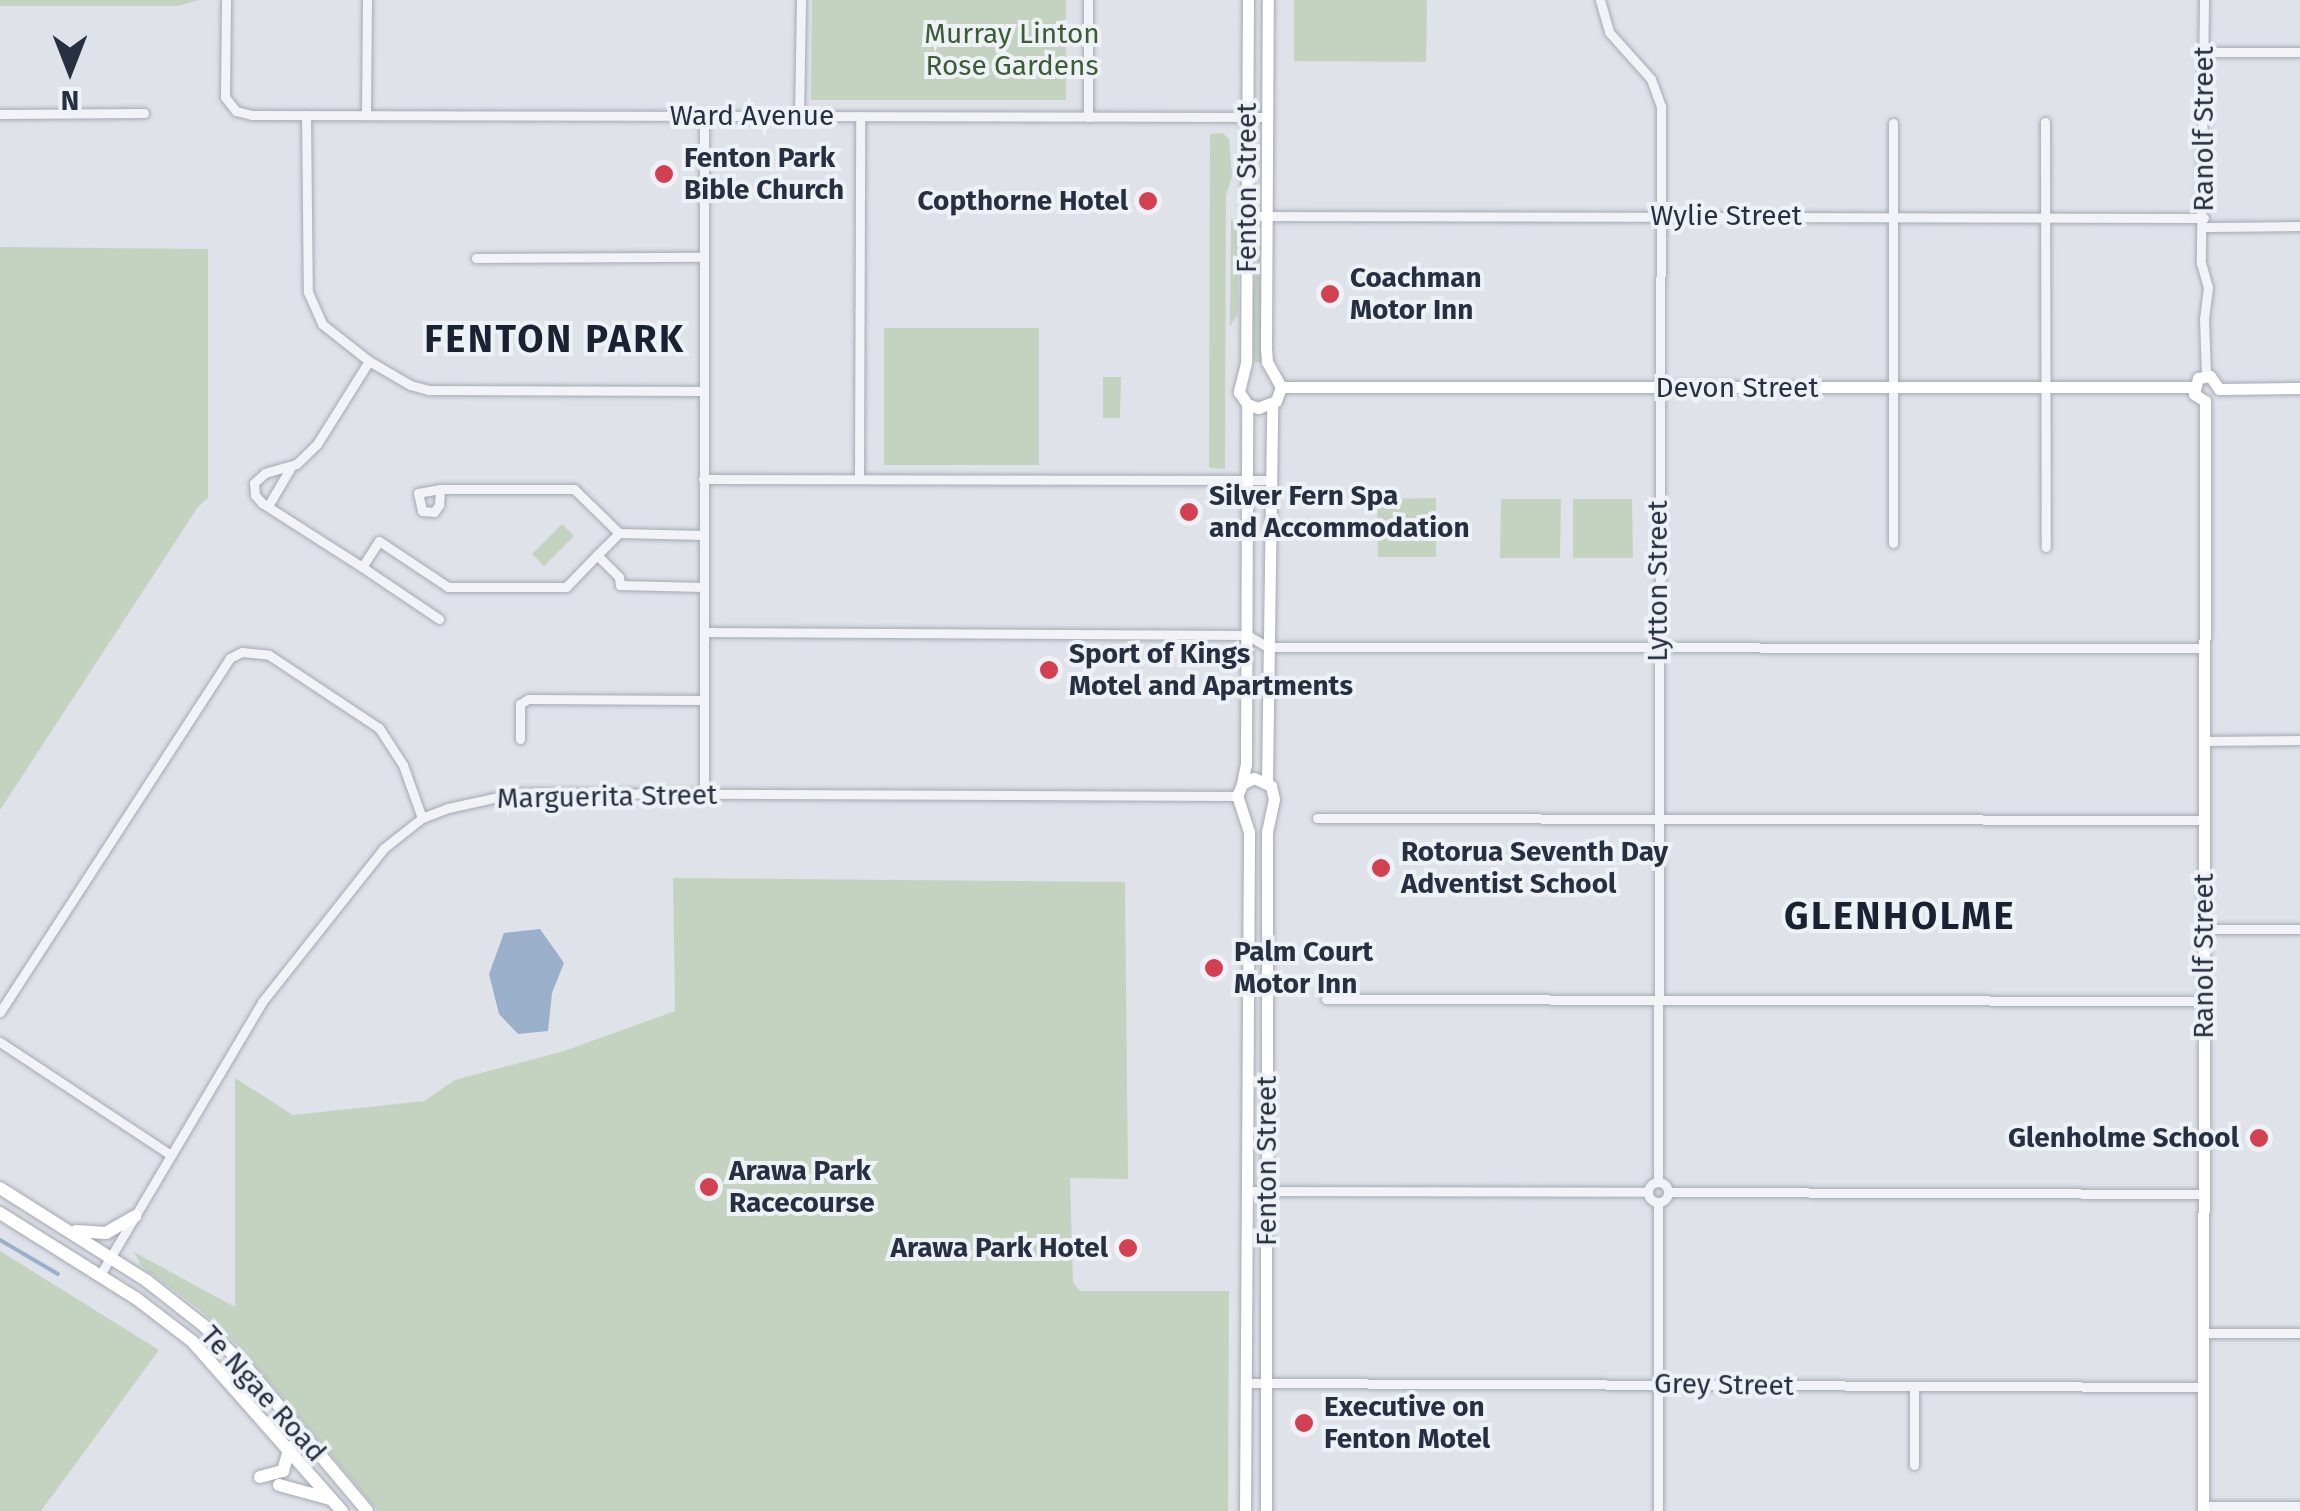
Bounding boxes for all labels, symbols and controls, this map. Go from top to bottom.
park label: Murray Linton Rose Gardens [924,17,1100,83]
north arrow [20,20,120,120]
street label: Ranolf Street [2187,46,2221,212]
text: N [61,84,79,117]
street label: Ward Avenue [670,99,834,133]
street label: Fenton Street [1230,103,1264,273]
place label: Fenton Park Bible Church [684,141,844,207]
marker: Fenton Park Bible Church [653,163,675,185]
place label: Copthorne Hotel [918,184,1128,218]
marker: Copthorne Hotel [1137,190,1159,212]
street label: Wylie Street [1650,199,1802,233]
place label: Coachman Motor Inn [1350,261,1482,327]
marker: Coachman Motor Inn [1319,283,1341,305]
district label: FENTON PARK [424,317,686,363]
street label: Devon Street [1656,371,1818,405]
place label: Silver Fern Spa and Accommodation [1209,479,1470,545]
street label: Lytton Street [1641,500,1675,662]
marker: Silver Fern Spa and Accommodation [1178,501,1200,523]
place label: Sport of Kings Motel and Apartments [1069,637,1353,703]
marker: Sport of Kings Motel and Apartments [1038,659,1060,681]
street label: Marguerita Street [496,778,718,816]
place label: Rotorua Seventh Day Adventist School [1401,835,1668,901]
marker: Rotorua Seventh Day Adventist School [1370,857,1392,879]
street label: Ranolf Street [2187,873,2221,1039]
district label: GLENHOLME [1784,894,2016,940]
place label: Palm Court Motor Inn [1234,935,1373,1001]
marker: Palm Court Motor Inn [1203,957,1225,979]
street label: Fenton Street [1250,1076,1284,1246]
place label: Glenholme School [2008,1121,2239,1155]
marker: Glenholme School [2248,1127,2270,1149]
place label: Arawa Park Racecourse [729,1154,875,1220]
marker: Arawa Park Racecourse [698,1176,720,1198]
place label: Arawa Park Hotel [890,1231,1108,1265]
marker: Arawa Park Hotel [1117,1237,1139,1259]
street label: Te Ngae Road [193,1319,333,1469]
street label: Grey Street [1654,1367,1794,1403]
place label: Executive on Fenton Motel [1324,1390,1490,1456]
marker: Executive on Fenton Motel [1293,1412,1315,1434]

